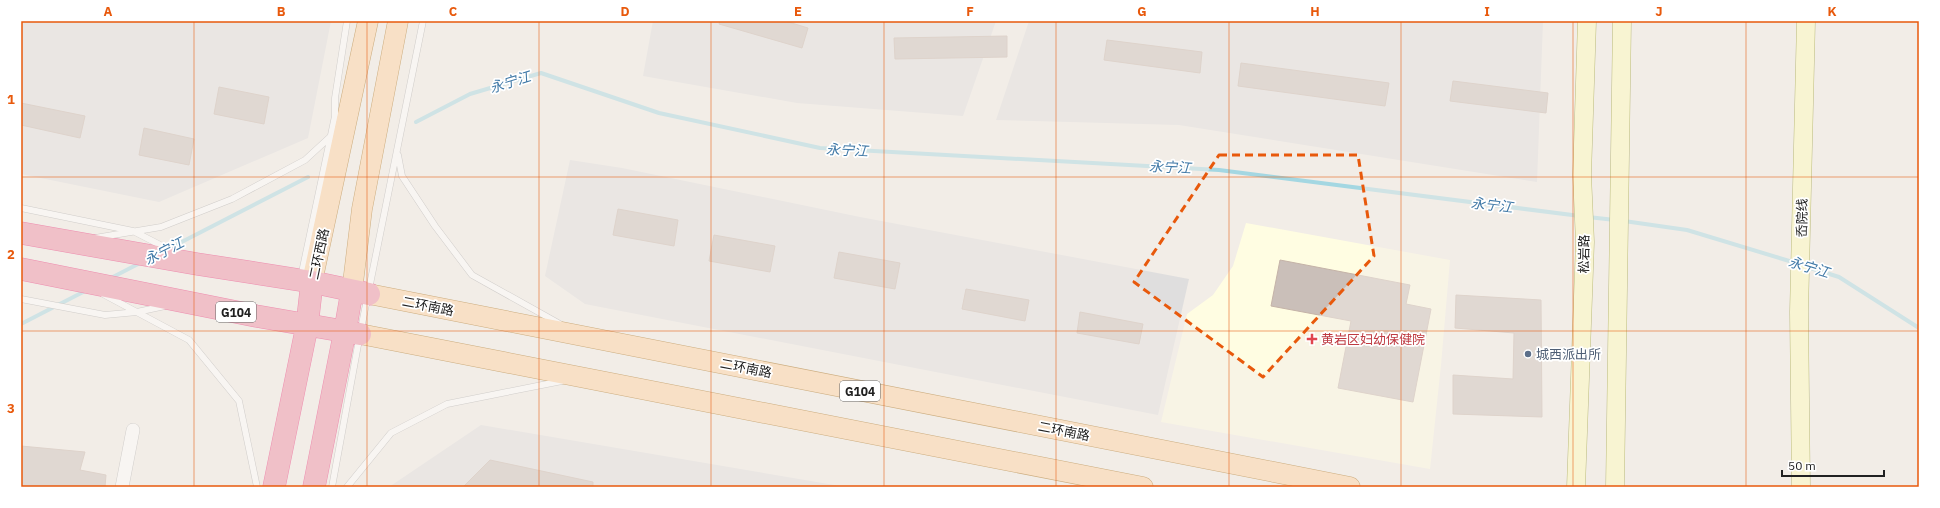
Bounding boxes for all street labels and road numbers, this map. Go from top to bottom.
street label: 岙院线 [1793,198,1811,238]
street label: 二环西路 [305,227,333,281]
street label: 松岩路 [1575,234,1593,274]
street label: 二环南路 [401,293,455,319]
road number: G104 [216,302,256,322]
street label: 二环南路 [719,355,773,381]
road number: G104 [840,381,880,401]
street label: 二环南路 [1037,418,1091,444]

